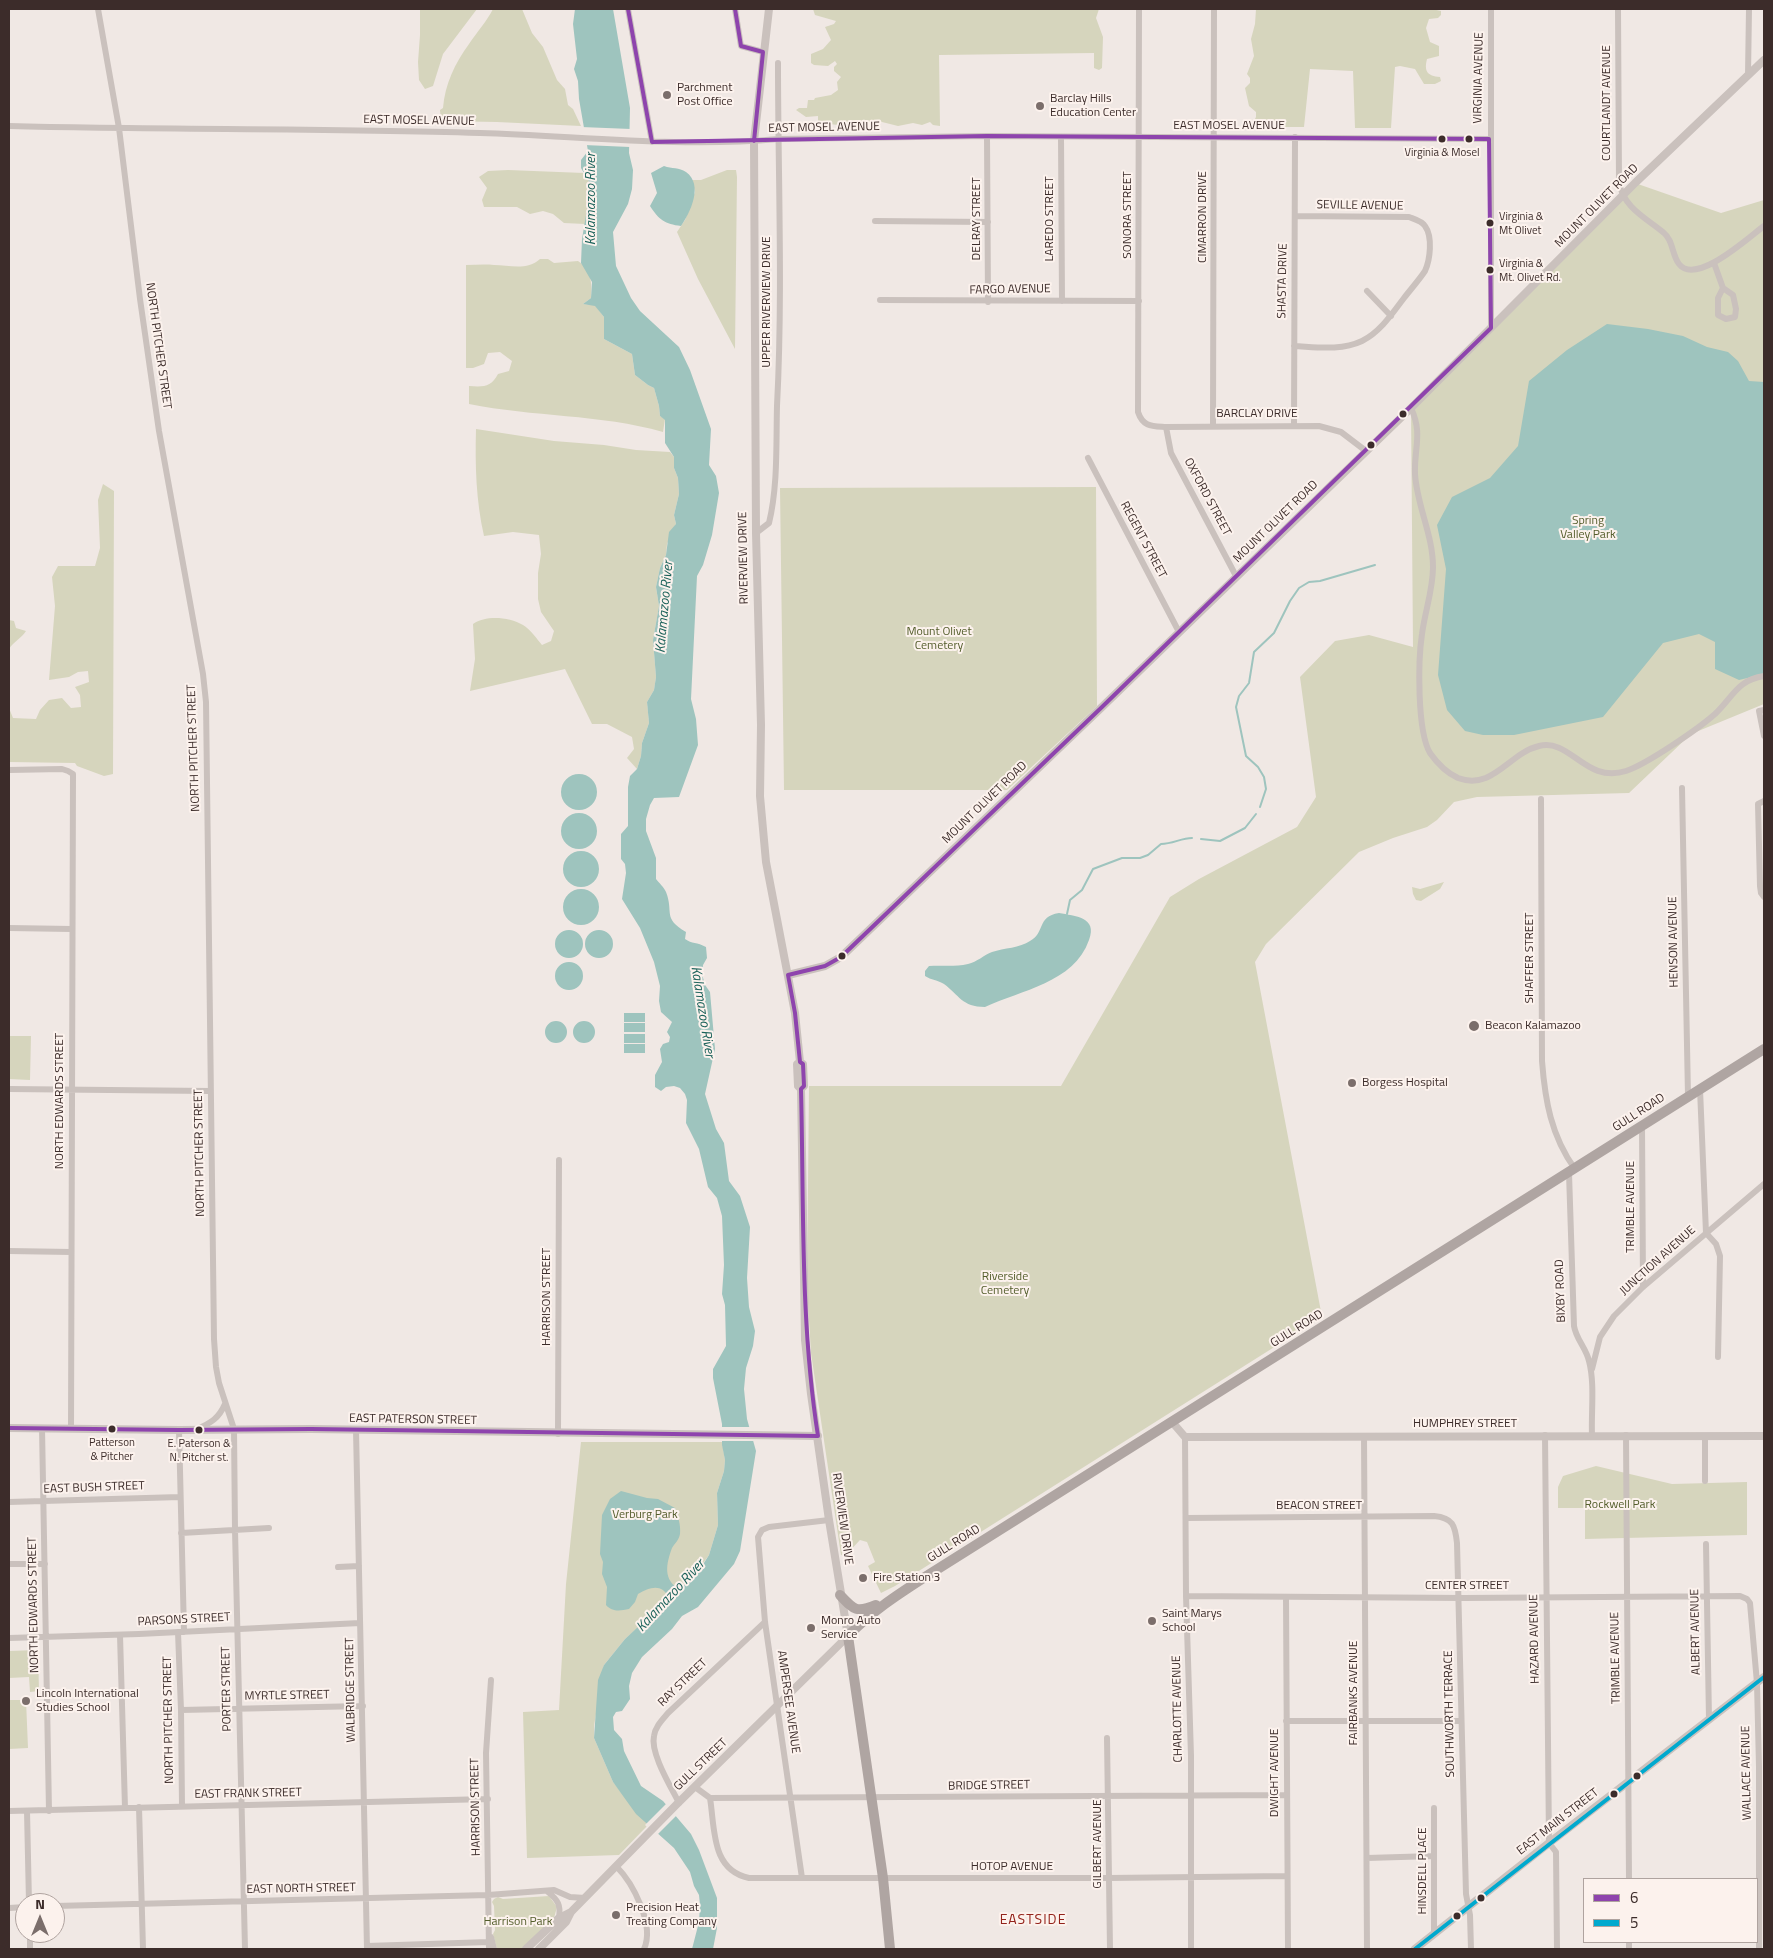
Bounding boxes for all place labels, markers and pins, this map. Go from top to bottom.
place label: Parchment Post Office [677,81,733,109]
marker: Parchment Post Office [661,89,673,101]
place label: Barclay Hills Education Center [1050,92,1136,120]
marker: Barclay Hills Education Center [1034,100,1046,112]
marker: Virginia & Mosel [1437,134,1447,144]
unlabelled marker [1464,134,1474,144]
place label: Virginia & Mosel [1404,146,1480,160]
place label: Virginia & Mt Olivet [1499,210,1543,236]
marker: Virginia & Mt Olivet [1485,218,1495,228]
place label: Virginia & Mt. Olivet Rd. [1499,257,1561,283]
marker: Virginia & Mt. Olivet Rd. [1485,265,1495,275]
unlabelled marker [1398,409,1408,419]
unlabelled marker [1366,440,1376,450]
unlabelled marker [837,951,847,961]
marker: Beacon Kalamazoo [1467,1019,1481,1033]
place label: Beacon Kalamazoo [1485,1019,1581,1033]
place label: Borgess Hospital [1362,1076,1448,1090]
marker: Borgess Hospital [1346,1077,1358,1089]
marker: Patterson & Pitcher [107,1424,117,1434]
marker: E. Paterson & N. Pitcher st. [194,1425,204,1435]
place label: Patterson & Pitcher [89,1436,135,1462]
place label: E. Paterson & N. Pitcher st. [168,1437,230,1463]
place label: Fire Station 3 [873,1571,940,1585]
marker: Fire Station 3 [857,1572,869,1584]
place label: Saint Marys School [1162,1607,1222,1635]
place label: Monro Auto Service [821,1614,881,1642]
marker: Saint Marys School [1146,1615,1158,1627]
marker: Monro Auto Service [805,1622,817,1634]
place label: Lincoln International Studies School [36,1687,139,1715]
marker: Lincoln International Studies School [20,1695,32,1707]
unlabelled marker [1632,1771,1642,1781]
unlabelled marker [1609,1789,1619,1799]
unlabelled marker [1476,1893,1486,1903]
place label: Precision Heat Treating Company [626,1901,717,1929]
marker: Precision Heat Treating Company [610,1909,622,1921]
unlabelled marker [1452,1911,1462,1921]

